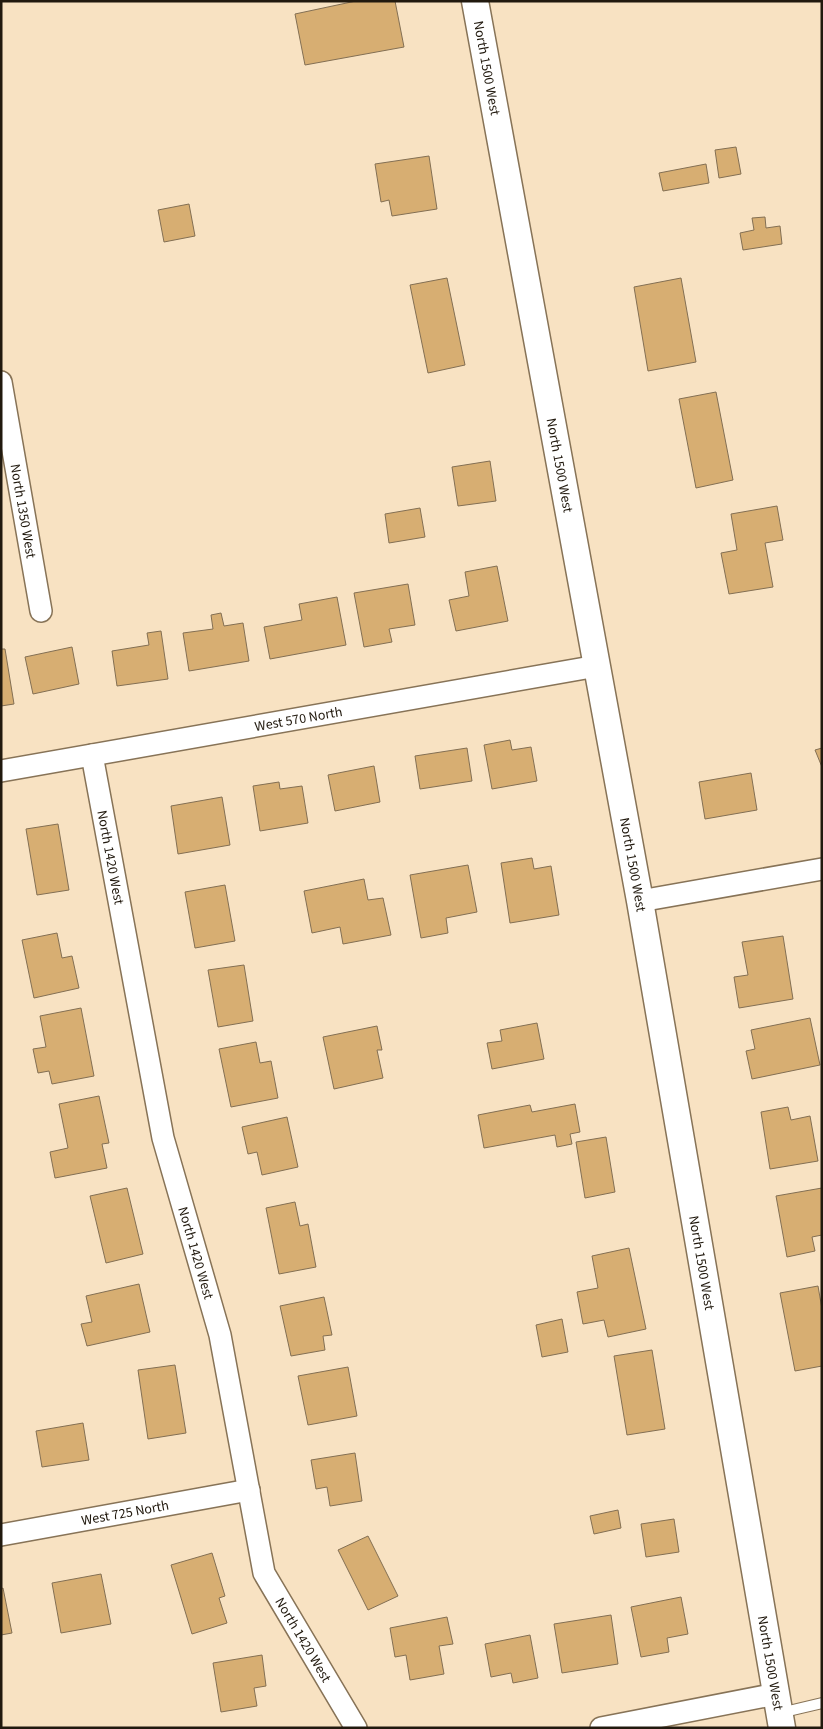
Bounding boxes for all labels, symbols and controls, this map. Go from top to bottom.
street label: North 1500 West [468,19,505,117]
street label: North 1500 West [541,417,578,515]
street label: North 1350 West [4,462,41,560]
street label: West 570 North [253,702,344,737]
street label: North 1420 West [91,809,129,907]
street label: North 1500 West [614,816,651,914]
street label: North 1420 West [172,1204,218,1302]
street label: North 1500 West [683,1214,719,1312]
street label: West 725 North [80,1496,171,1531]
street label: North 1420 West [270,1594,336,1687]
street label: North 1500 West [752,1614,788,1712]

